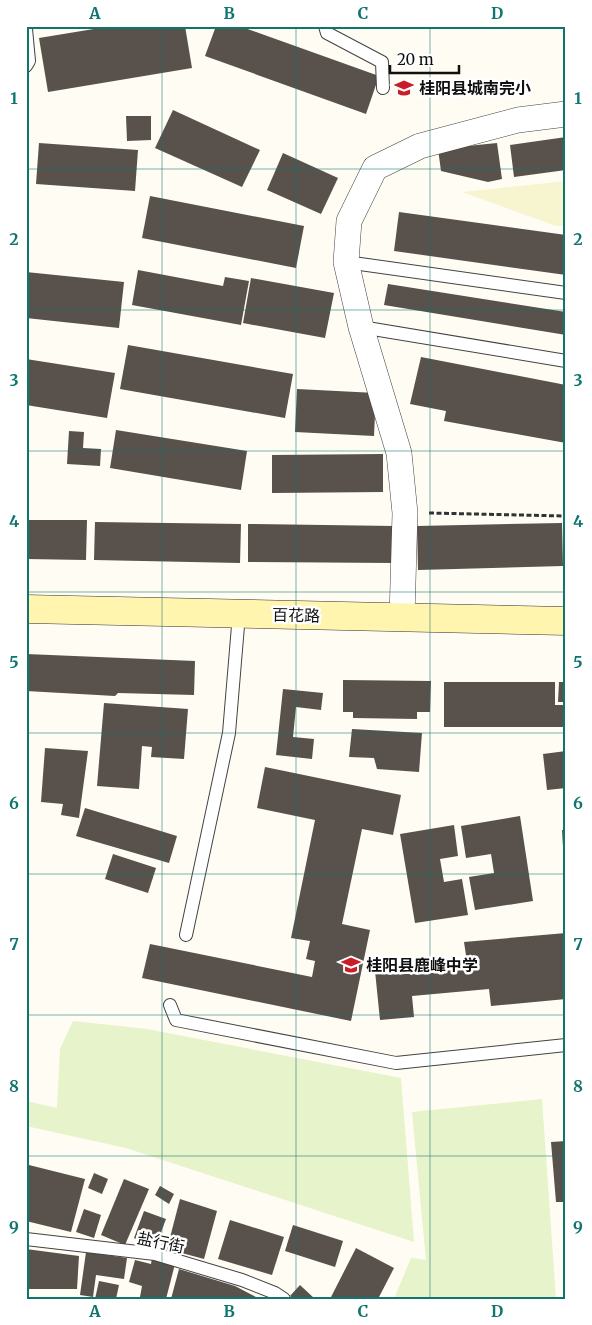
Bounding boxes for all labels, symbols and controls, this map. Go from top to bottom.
text: A [88,3,101,23]
text: B [223,3,235,23]
text: C [358,3,368,23]
text: D [491,3,503,23]
scale bar [390,42,458,74]
text: 20 m [397,50,434,69]
school or university icon: 桂阳县城南完小 [393,77,415,99]
place label: 桂阳县城南完小 [419,78,531,98]
text: 1 [10,88,18,108]
text: 1 [574,88,582,108]
text: 2 [9,229,19,249]
text: 2 [573,229,583,249]
text: 3 [9,370,19,390]
text: 3 [573,370,583,390]
text: 4 [9,511,19,531]
text: 4 [573,511,583,531]
street label: 百花路 [272,605,320,625]
text: 5 [9,652,19,672]
text: 5 [573,652,583,672]
text: 6 [9,793,19,813]
text: 6 [573,793,583,813]
text: 7 [9,934,19,954]
text: 7 [573,934,583,954]
school or university icon: 桂阳县鹿峰中学 [340,954,362,976]
place label: 桂阳县鹿峰中学 [366,955,478,975]
text: 8 [9,1076,19,1096]
text: 8 [573,1076,583,1096]
text: 9 [9,1217,19,1237]
text: 9 [573,1217,583,1237]
street label: 盐行街 [135,1227,187,1257]
text: A [88,1301,101,1321]
text: B [223,1301,235,1321]
text: C [358,1301,368,1321]
text: D [491,1301,503,1321]

